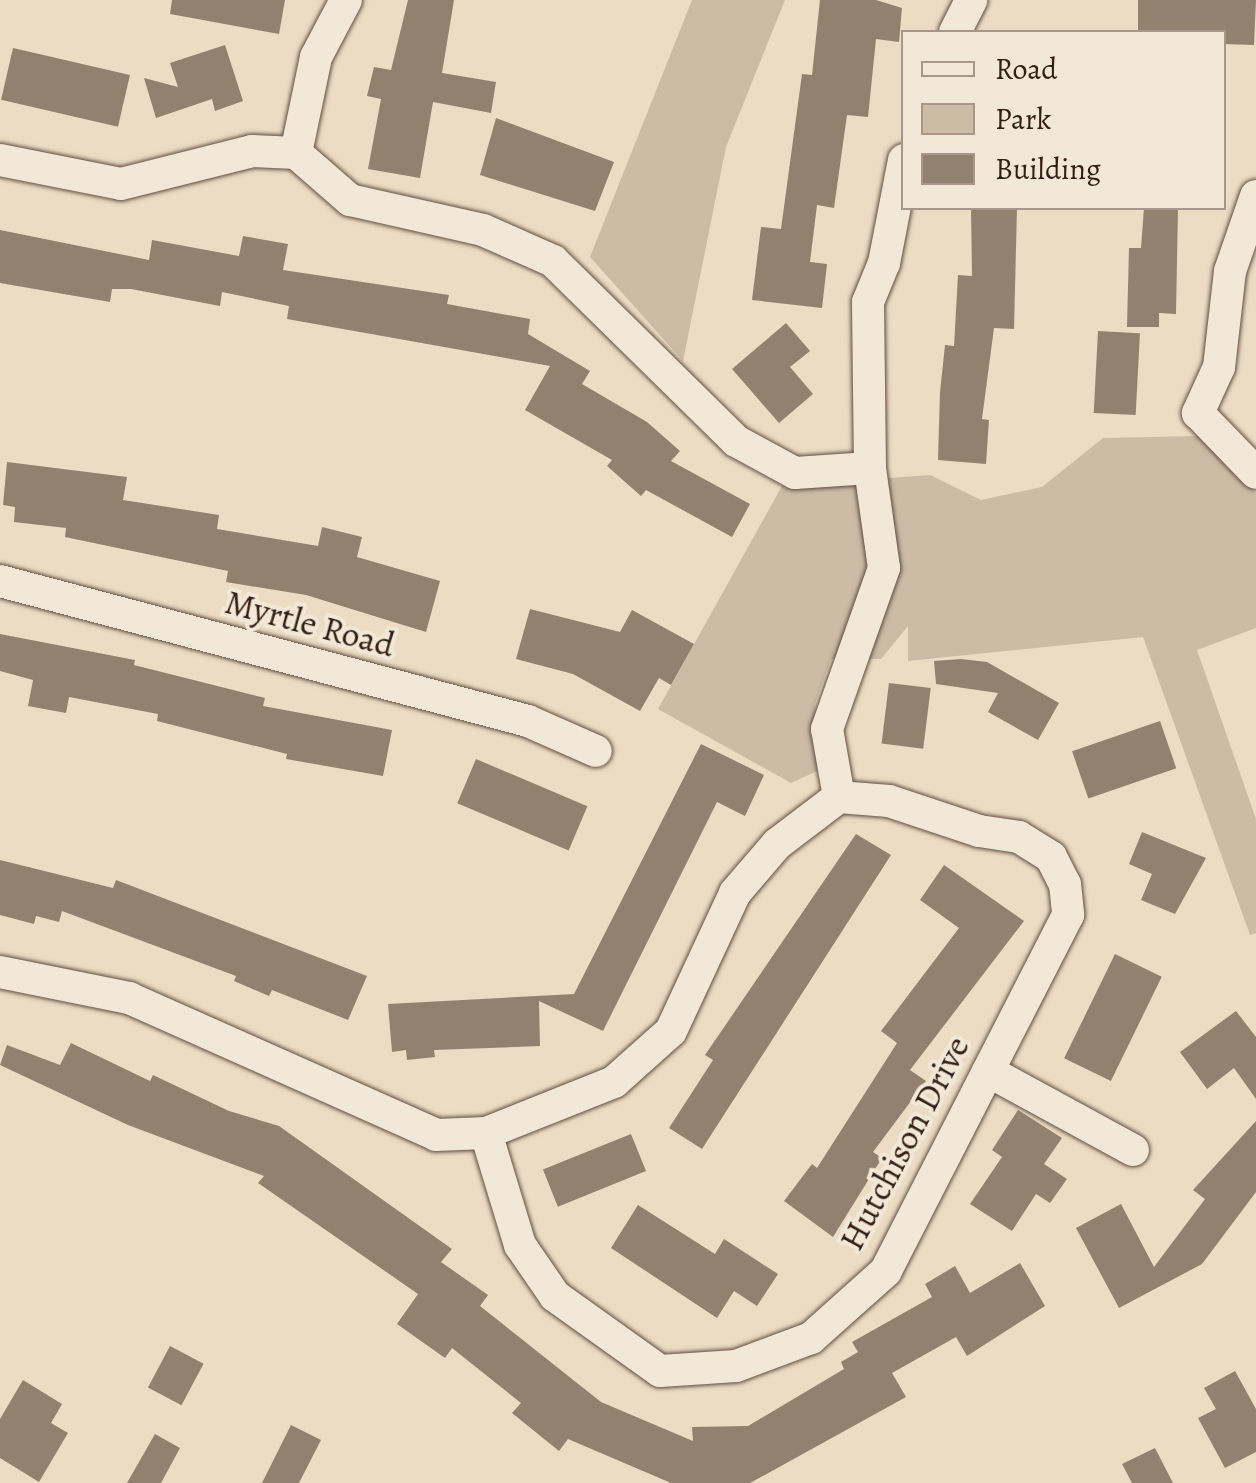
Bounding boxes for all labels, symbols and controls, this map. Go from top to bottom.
legend [901,30,1226,210]
text: Road [995,49,1057,89]
text: Park [995,99,1051,139]
text: Building [995,149,1101,189]
street label: Myrtle Road [221,580,399,666]
street label: Hutchison Drive [830,1029,978,1257]

